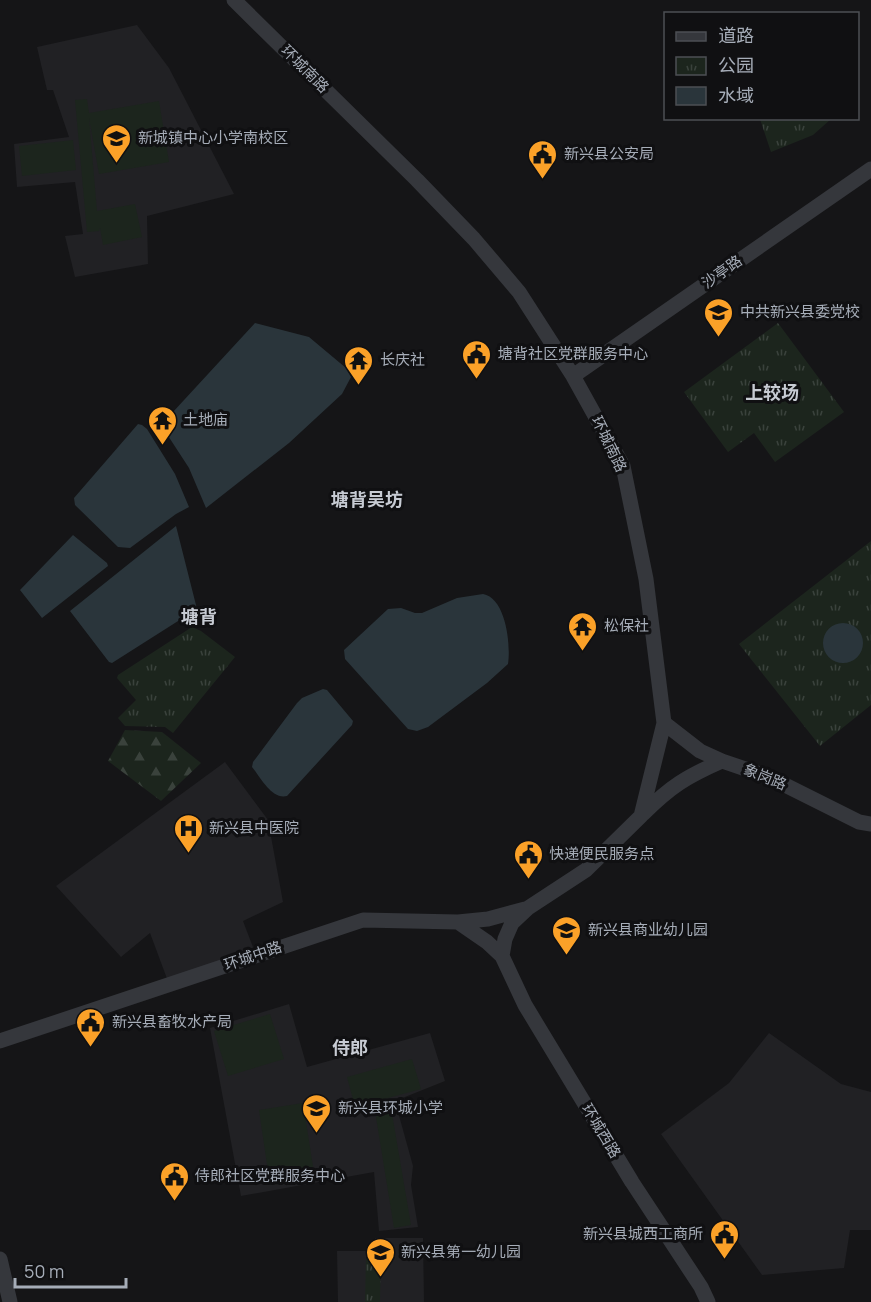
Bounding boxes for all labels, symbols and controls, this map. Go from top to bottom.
legend [664,12,859,120]
text: 道路 [718,23,754,47]
street label: 环城南路 [277,40,334,97]
text: 公园 [718,53,754,77]
text: 水域 [718,83,754,107]
school or university icon: 新城镇中心小学南校区 [101,122,133,164]
place label: 新城镇中心小学南校区 [138,127,288,148]
public building icon: 新兴县公安局 [527,138,559,180]
place label: 新兴县公安局 [564,143,654,164]
street label: 沙亭路 [697,250,746,293]
school or university icon: 中共新兴县委党校 [703,296,735,338]
place label: 中共新兴县委党校 [740,301,860,322]
public building icon: 塘背社区党群服务中心 [461,338,493,380]
place label: 塘背社区党群服务中心 [498,343,648,364]
temple icon: 长庆社 [343,344,375,386]
place label: 长庆社 [380,349,425,370]
district label: 上较场 [745,380,799,404]
temple icon: 土地庙 [146,404,178,446]
place label: 土地庙 [183,409,228,430]
street label: 环城南路 [587,412,632,475]
district label: 塘背吴坊 [331,487,403,511]
district label: 塘背 [181,604,217,628]
temple icon: 松保社 [567,610,599,652]
place label: 松保社 [604,615,649,636]
street label: 象岗路 [740,758,790,795]
hospital icon: 新兴县中医院 [172,812,204,854]
place label: 新兴县中医院 [209,817,299,838]
public building icon: 快递便民服务点 [512,838,544,880]
place label: 快递便民服务点 [549,843,654,864]
school or university icon: 新兴县商业幼儿园 [551,914,583,956]
place label: 新兴县商业幼儿园 [588,919,708,940]
street label: 环城中路 [221,936,285,975]
public building icon: 新兴县畜牧水产局 [75,1006,107,1048]
place label: 新兴县畜牧水产局 [112,1011,232,1032]
district label: 侍郎 [332,1035,368,1059]
school or university icon: 新兴县环城小学 [301,1092,333,1134]
place label: 新兴县环城小学 [338,1097,443,1118]
street label: 环城西路 [577,1100,626,1162]
public building icon: 侍郎社区党群服务中心 [158,1160,190,1202]
place label: 侍郎社区党群服务中心 [195,1165,345,1186]
public building icon: 新兴县城西工商所 [708,1218,740,1260]
place label: 新兴县城西工商所 [583,1223,703,1244]
school or university icon: 新兴县第一幼儿园 [364,1236,396,1278]
place label: 新兴县第一幼儿园 [401,1241,521,1262]
scale bar [15,1251,126,1289]
text: 50 m [24,1259,64,1283]

